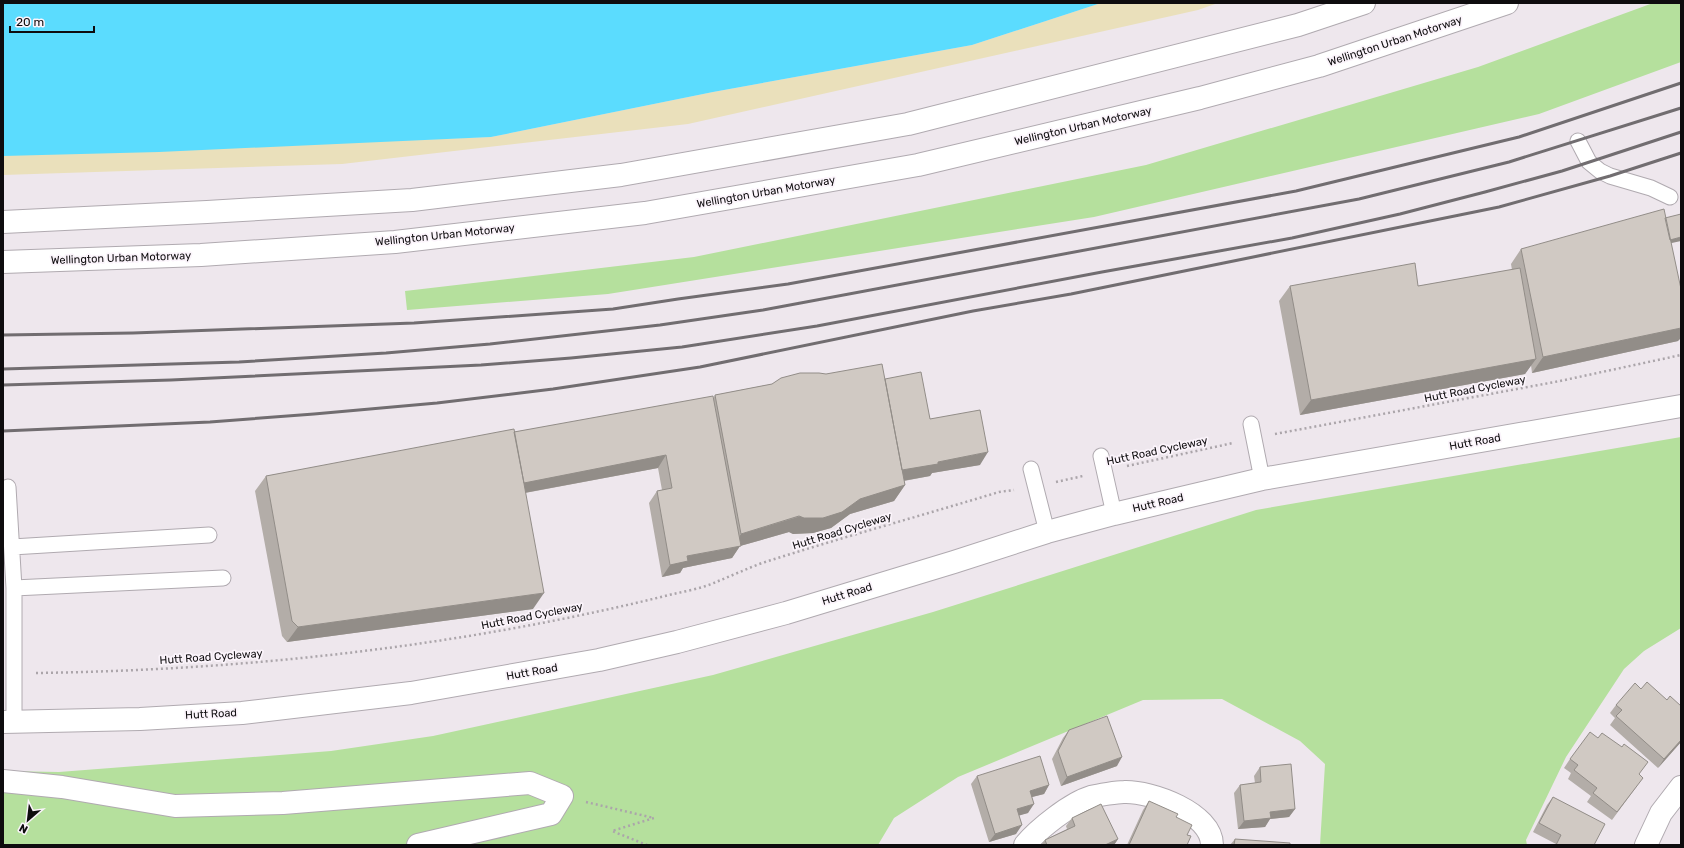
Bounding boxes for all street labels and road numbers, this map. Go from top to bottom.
street label: Wellington Urban Motorway [1326,13,1464,69]
street label: Wellington Urban Motorway [1013,104,1153,148]
street label: Wellington Urban Motorway [696,173,836,211]
street label: Wellington Urban Motorway [375,221,515,249]
street label: Wellington Urban Motorway [51,249,191,267]
street label: Hutt Road Cycleway [1423,373,1527,405]
street label: Hutt Road [1448,431,1502,453]
street label: Hutt Road Cycleway [1105,434,1209,468]
street label: Hutt Road [1131,491,1185,515]
street label: Hutt Road Cycleway [791,510,893,552]
street label: Hutt Road [820,580,874,608]
street label: Hutt Road Cycleway [480,600,584,632]
street label: Hutt Road Cycleway [159,647,263,667]
street label: Hutt Road [505,661,559,683]
street label: Hutt Road [185,706,237,722]

